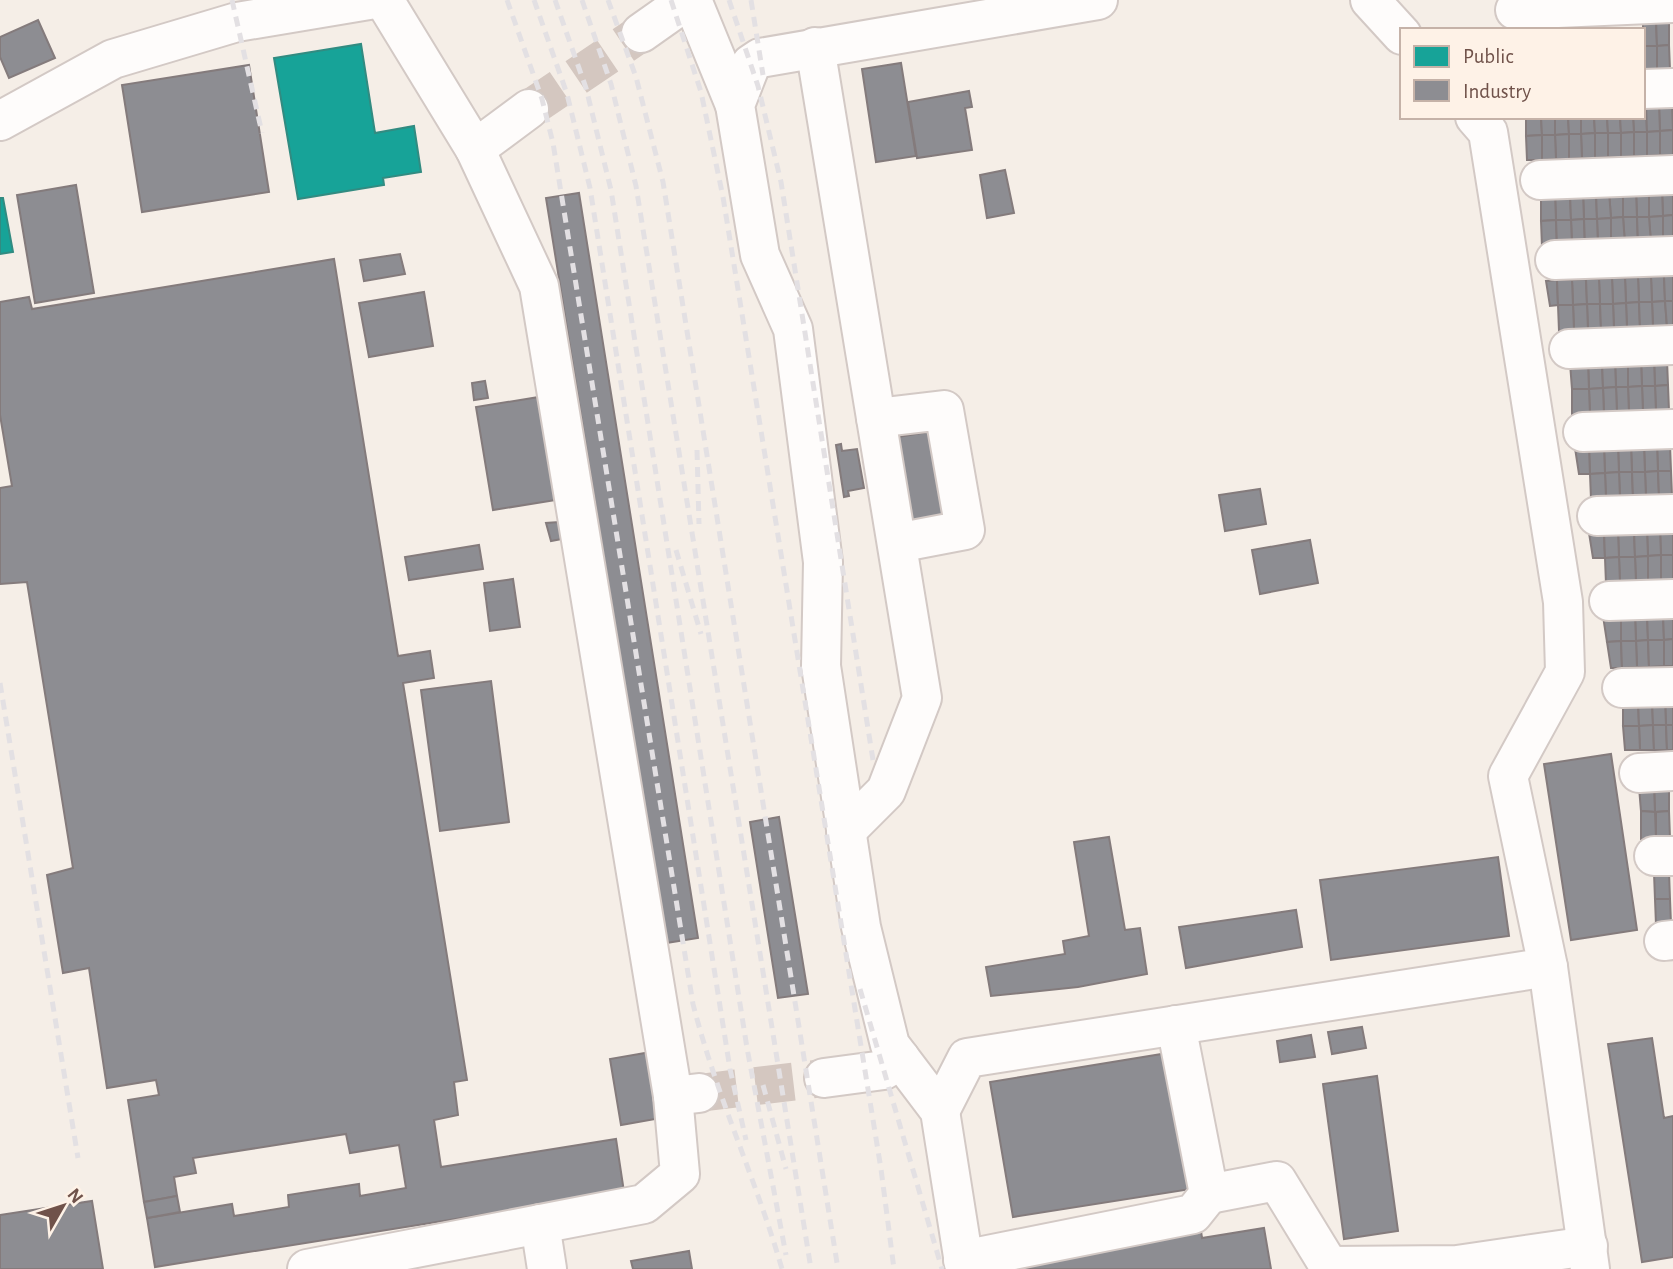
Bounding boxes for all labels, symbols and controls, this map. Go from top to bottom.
legend [1400,28,1645,119]
text: Public [1463,46,1513,67]
text: Industry [1463,81,1531,102]
north arrow [28,1171,98,1241]
text: N [64,1185,87,1207]

